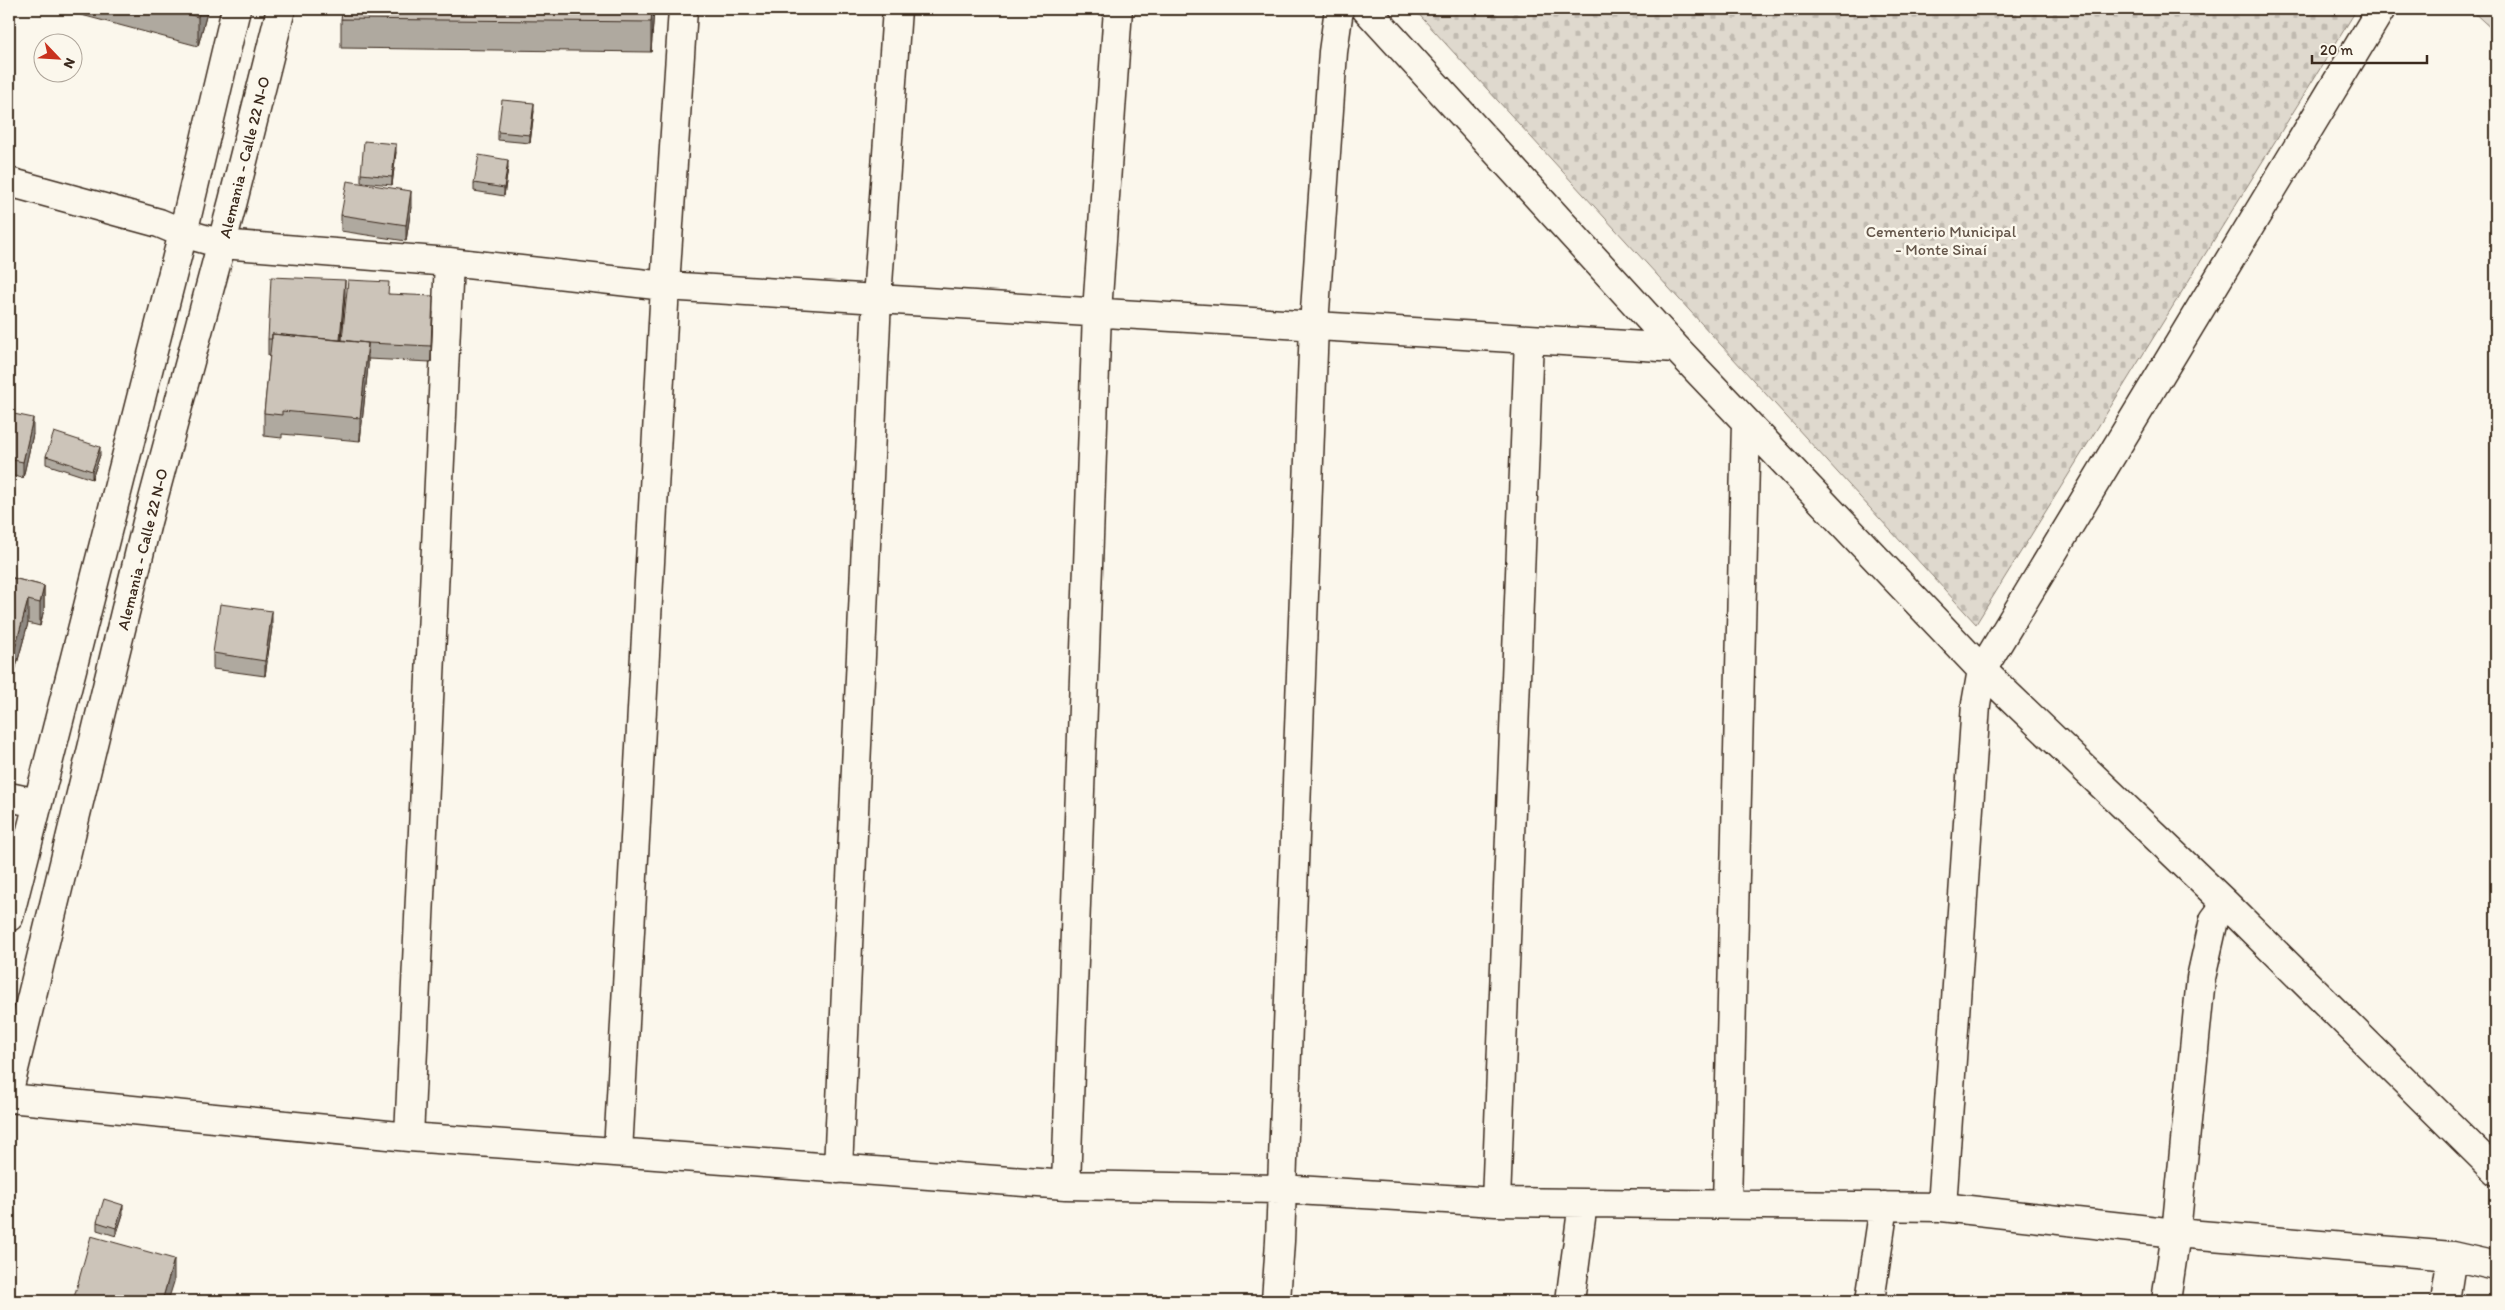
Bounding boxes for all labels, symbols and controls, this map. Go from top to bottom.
north arrow [32,32,82,82]
scale bar [2312,32,2428,64]
text: 20 m [2320,41,2354,59]
text: N [60,55,79,71]
street label: Alemania - Calle 22 N-O [215,74,274,240]
park label: Cementerio Municipal - Monte Sinaí [1866,222,2017,259]
street label: Alemania - Calle 22 N-O [113,466,172,632]

